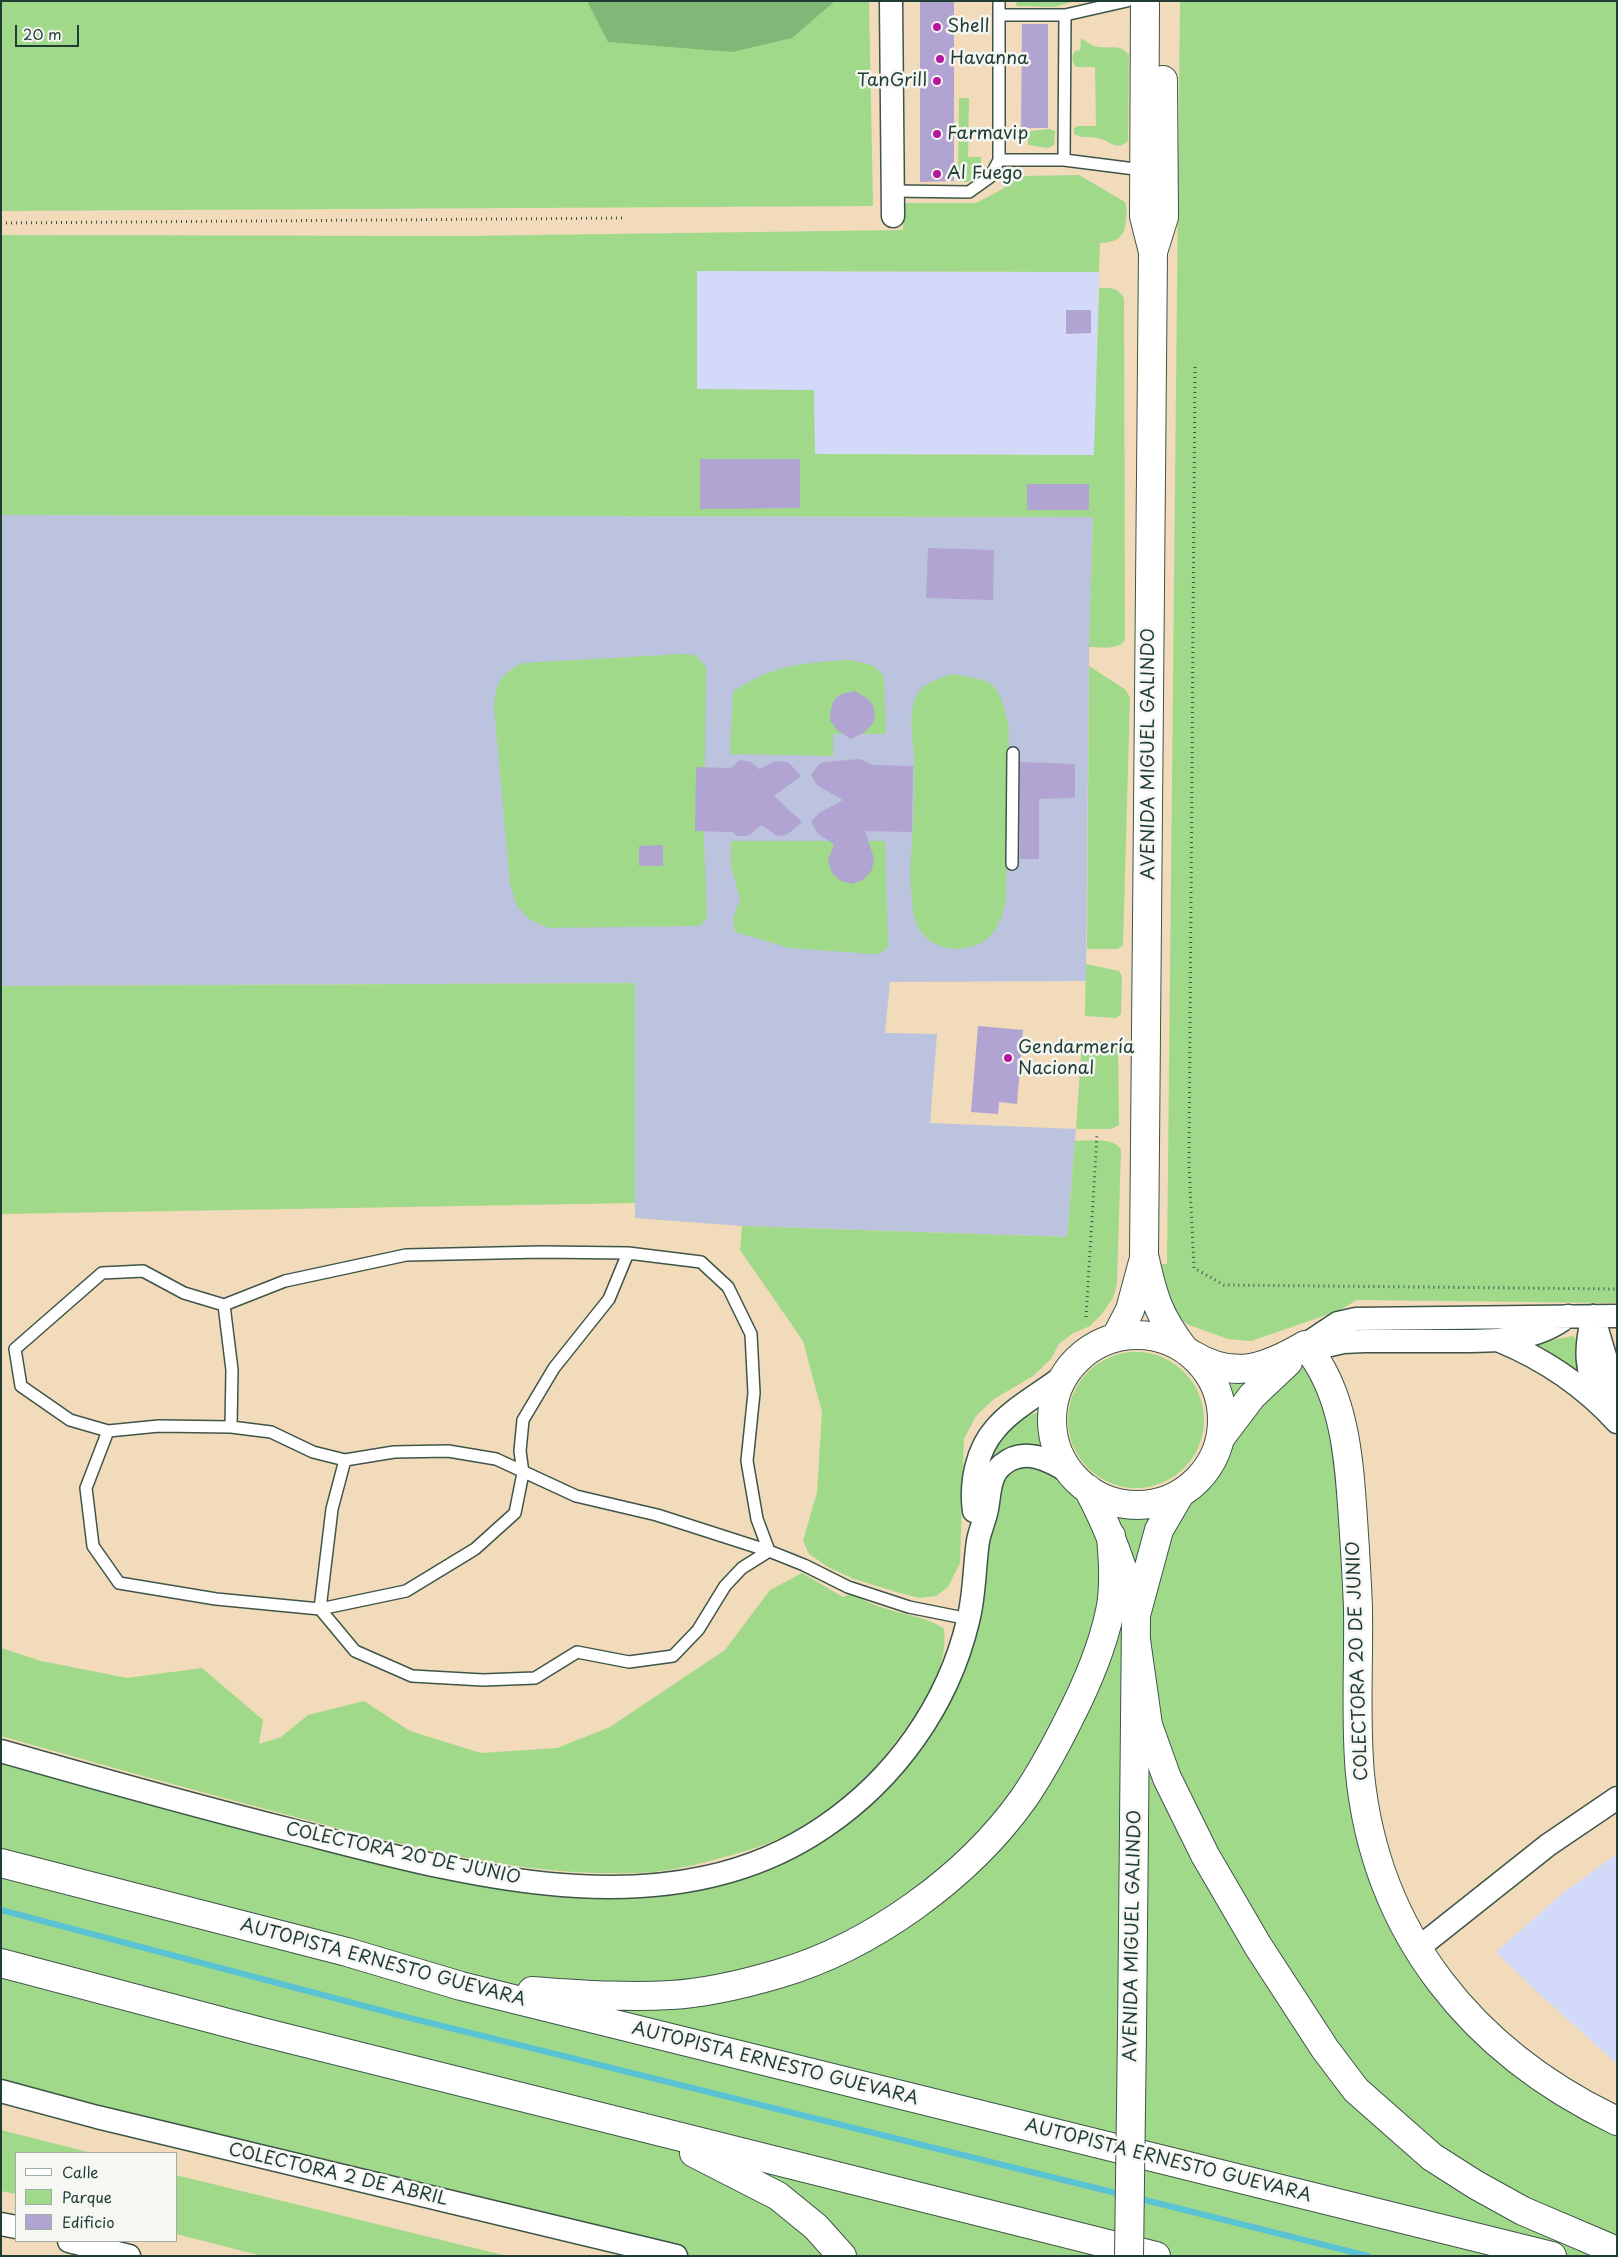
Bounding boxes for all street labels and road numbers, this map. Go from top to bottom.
street label: AVENIDA MIGUEL GALINDO [1138,628,1160,880]
street label: COLECTORA 20 DE JUNIO [1343,1541,1373,1781]
street label: AVENIDA MIGUEL GALINDO [1120,1810,1146,2062]
street label: COLECTORA 20 DE JUNIO [283,1819,523,1889]
street label: AUTOPISTA ERNESTO GUEVARA [238,1914,528,2012]
street label: AUTOPISTA ERNESTO GUEVARA [630,2018,920,2110]
street label: AUTOPISTA ERNESTO GUEVARA [1023,2115,1313,2207]
street label: COLECTORA 2 DE ABRIL [226,2139,450,2211]

